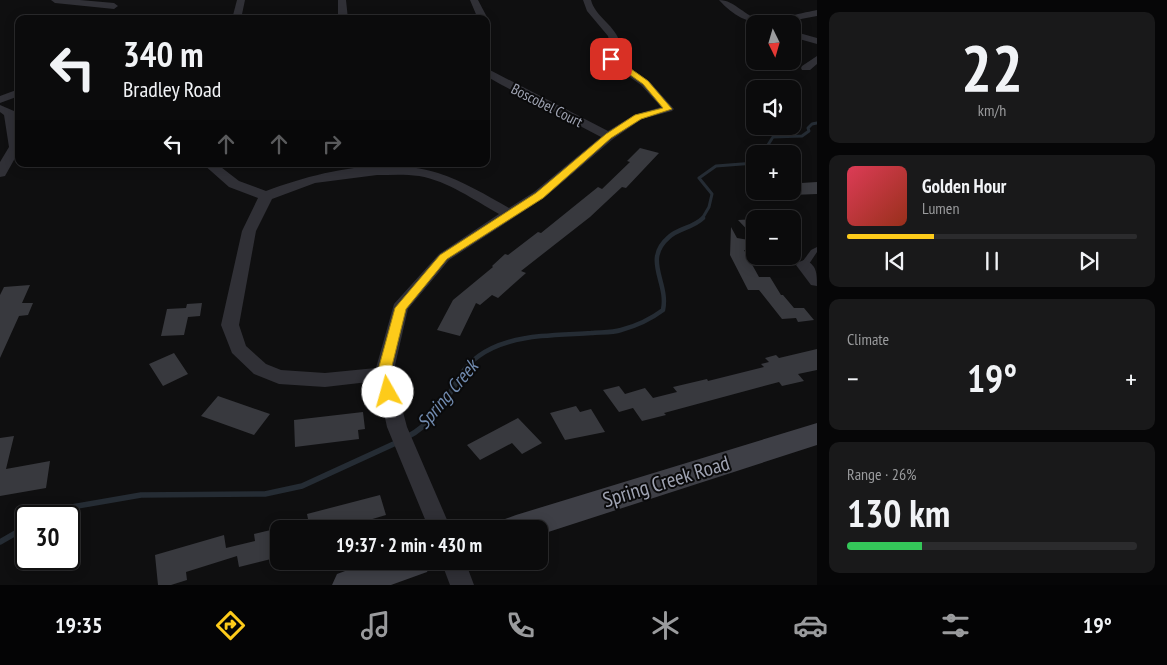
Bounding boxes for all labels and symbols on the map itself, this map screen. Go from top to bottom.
north arrow [746,15,801,70]
pin [590,38,632,80]
street label: Boscobel Court [508,79,586,131]
water label: Spring Creek [411,353,485,433]
position arrow [361,365,413,417]
street label: Spring Creek Road [599,449,733,513]
speed limit sign: 30 [15,505,80,570]

